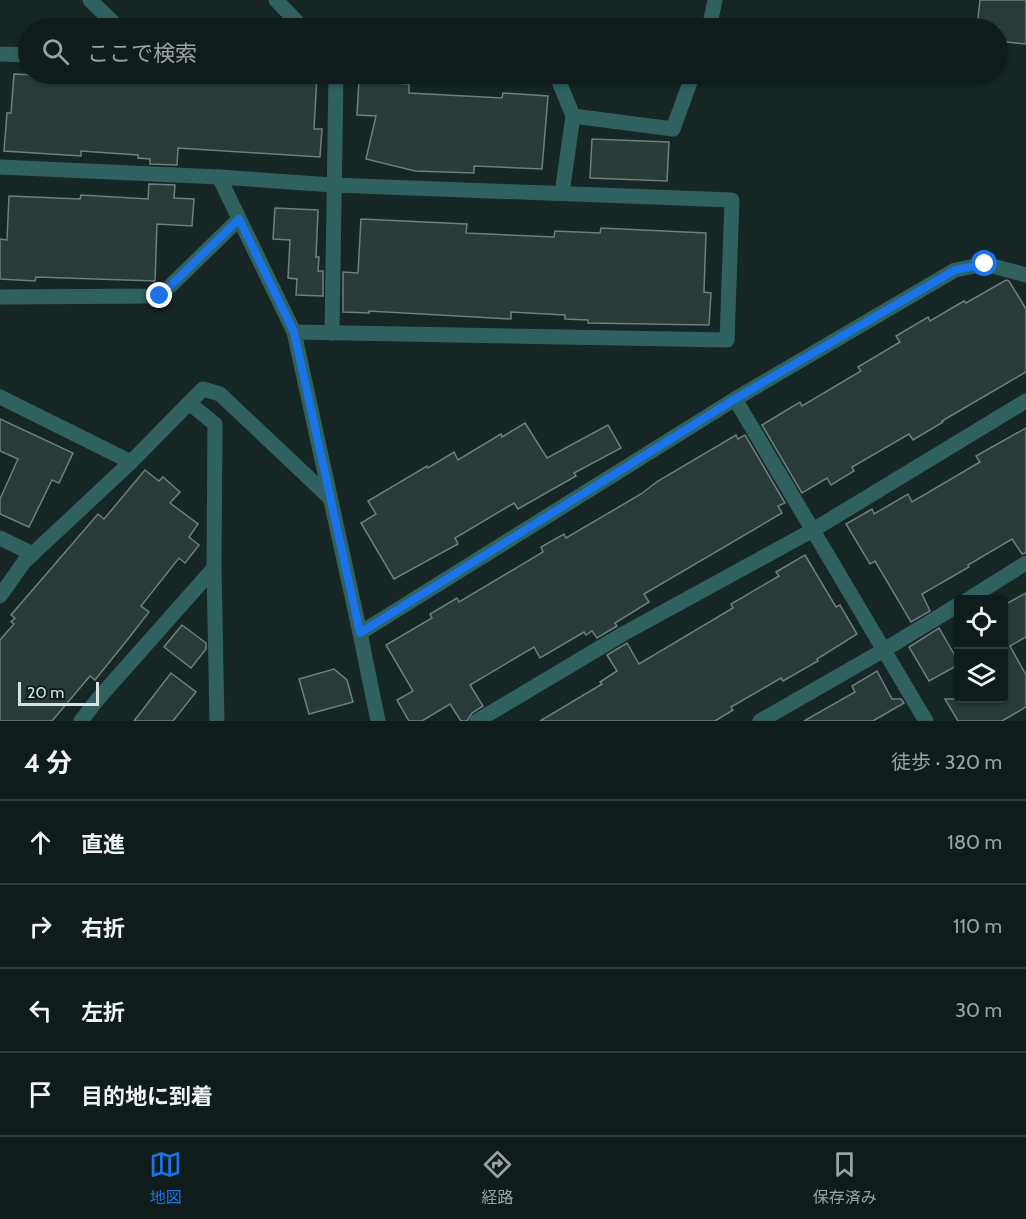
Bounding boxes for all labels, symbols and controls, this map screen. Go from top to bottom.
search box [18,18,1008,84]
icon: search [39,35,72,68]
text: ここで検索 [87,40,197,67]
route start [971,250,997,276]
route end [146,282,172,308]
map controls [954,595,1008,703]
button: locate [954,595,1008,649]
button: layers [954,649,1008,703]
scale bar [18,679,99,706]
text: 20 m [27,683,64,702]
text: 4 分 [24,747,72,779]
text: 徒歩 · 320 m [891,750,1002,774]
icon: ahead [24,826,57,859]
text: 180 m [947,830,1002,854]
text: 直進 [81,831,125,858]
icon: right [24,910,57,943]
text: 110 m [953,914,1002,938]
text: 右折 [81,915,125,942]
icon: left [24,994,57,1027]
text: 30 m [955,998,1002,1022]
text: 左折 [81,999,125,1026]
icon: arrive [24,1078,57,1111]
text: 目的地に到着 [81,1083,213,1110]
tab: 地図 [149,1148,182,1208]
tab: 経路 [481,1148,514,1208]
tab: 保存済み [813,1148,877,1208]

